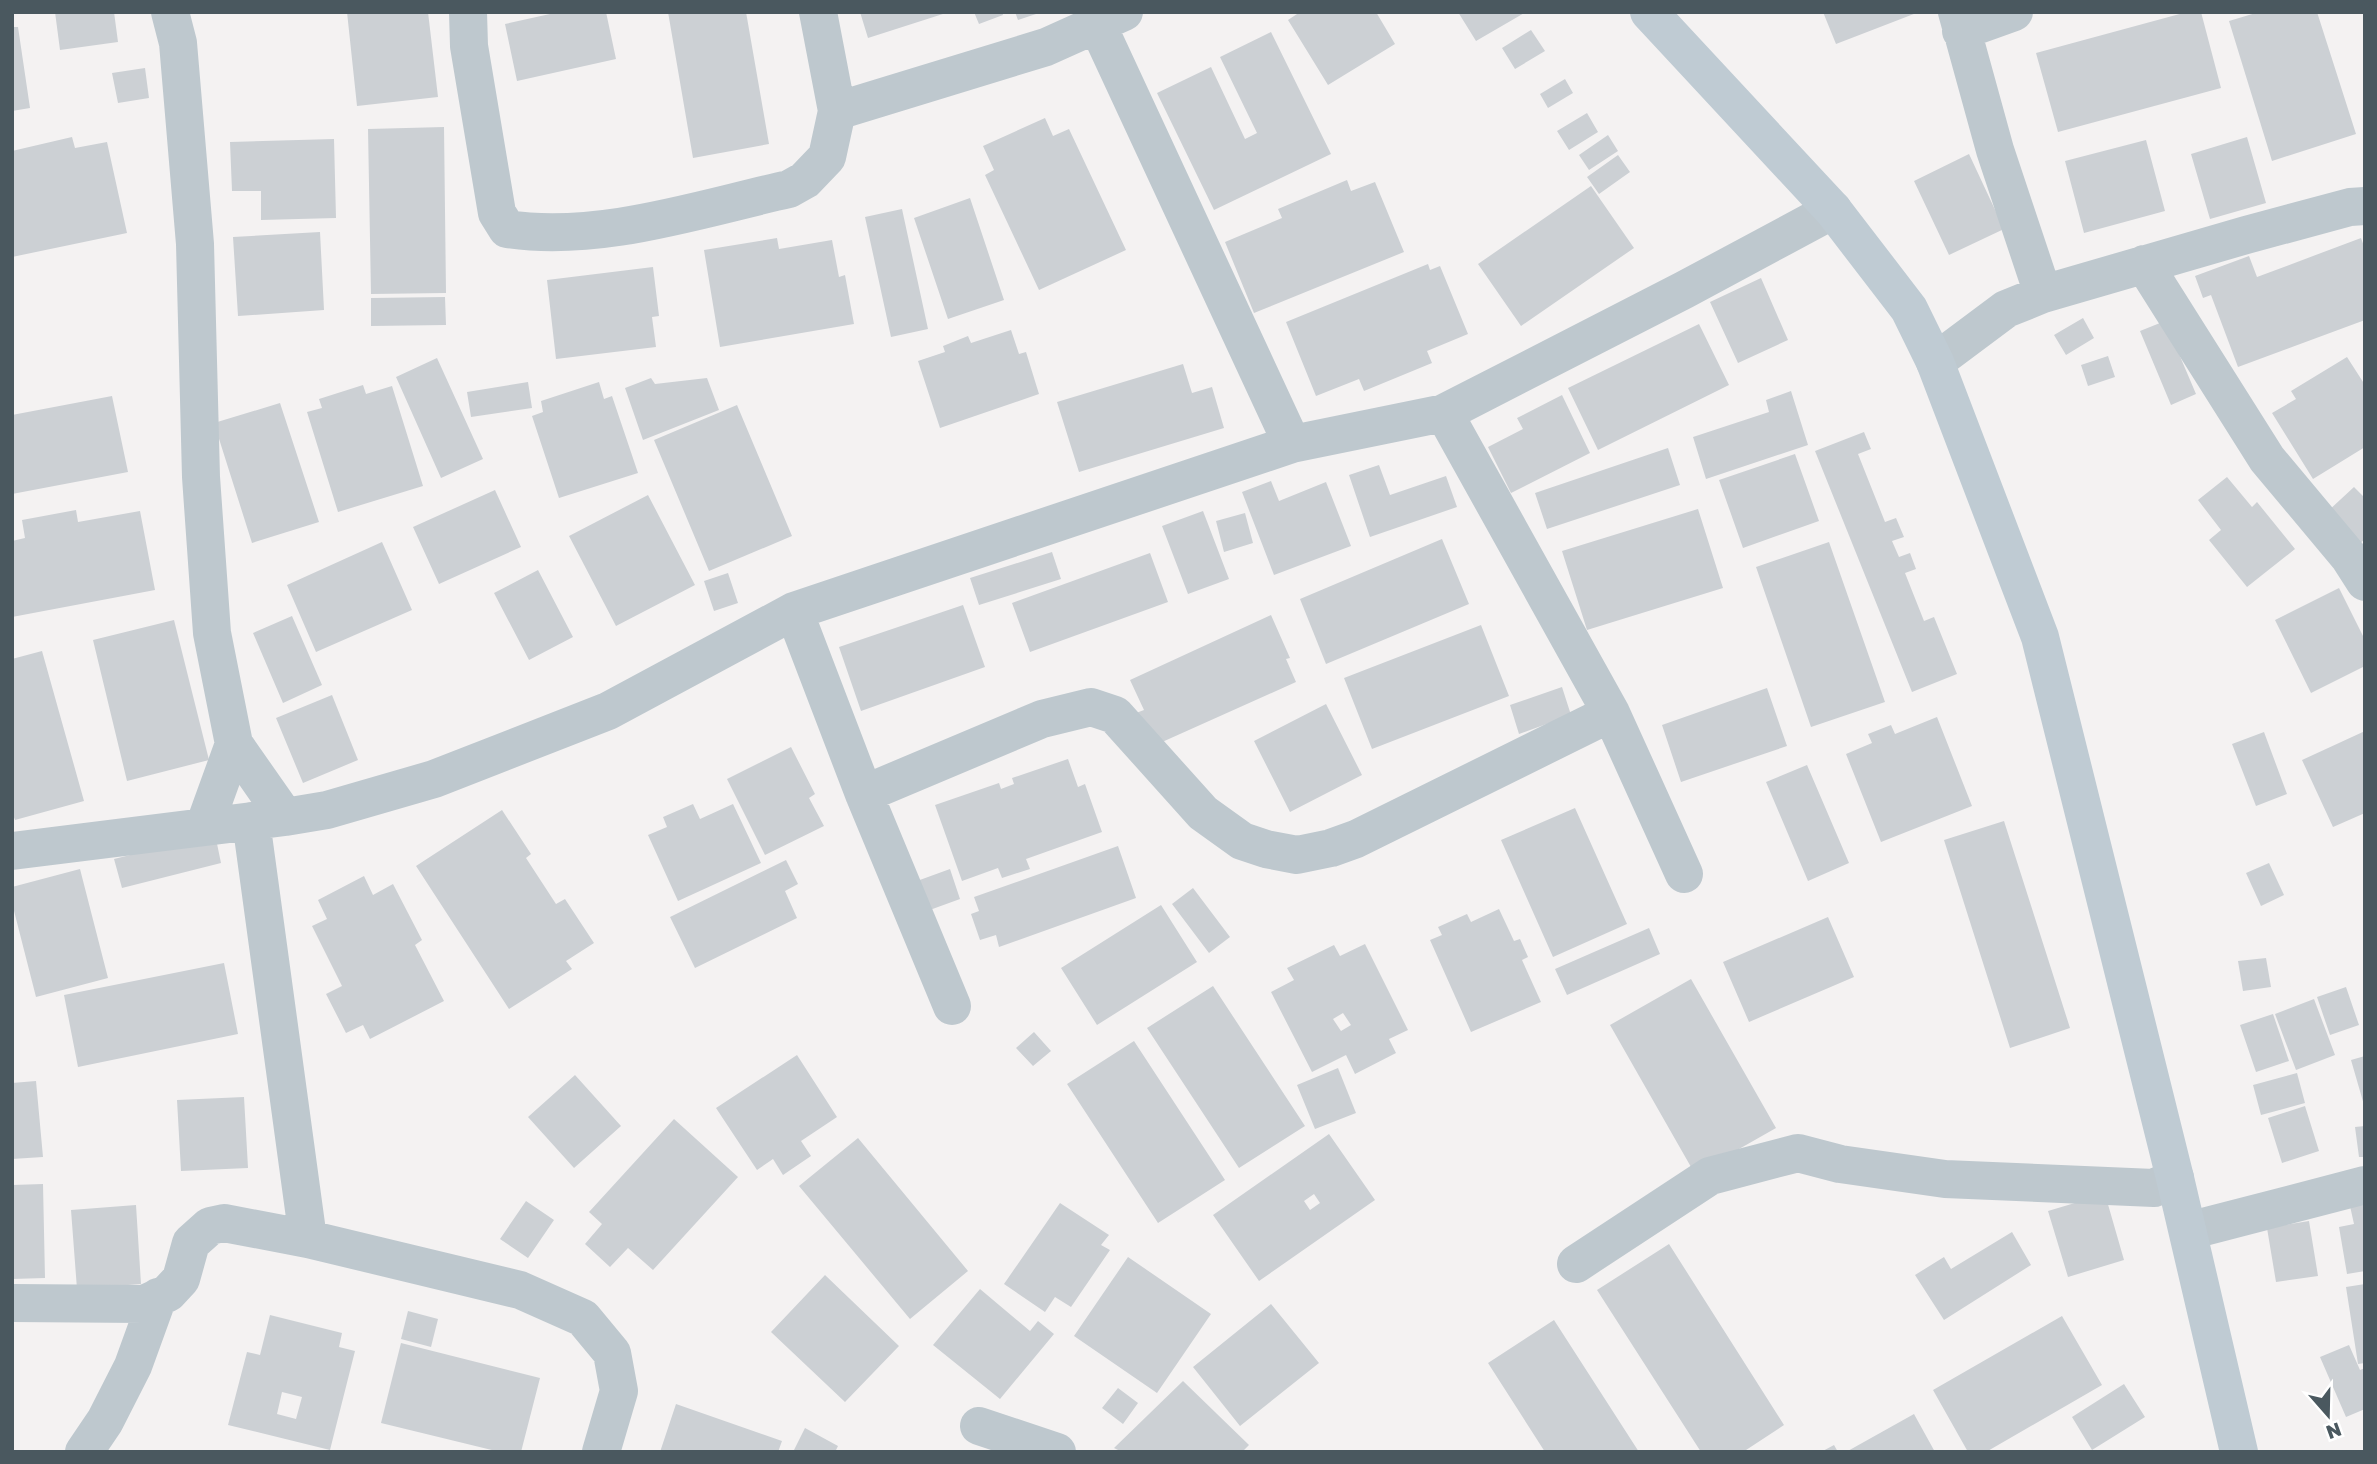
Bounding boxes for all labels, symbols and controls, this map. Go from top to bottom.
north arrow [2293,1380,2363,1450]
text: N [2323,1418,2345,1445]

